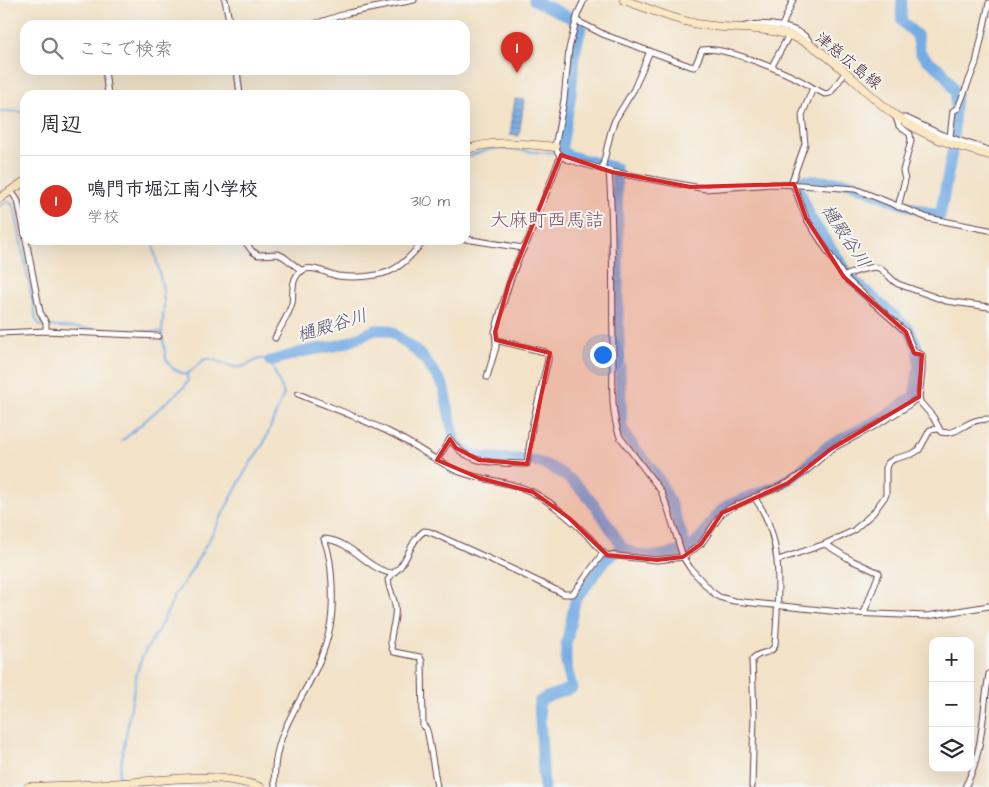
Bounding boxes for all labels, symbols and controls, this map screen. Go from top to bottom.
search box [20,20,470,75]
street label: 津慈広島線 [810,27,886,95]
pin: 1 [501,32,533,73]
icon: search [38,34,66,62]
text: ここで検索 [78,36,173,63]
text: 周辺 [40,110,82,139]
text: 鳴門市堀江南小学校 [87,176,258,203]
text: 1 [55,190,57,212]
text: 310 m [411,190,450,212]
water label: 樋殿谷川 [815,199,876,273]
text: 学校 [87,206,119,228]
district label: 大麻町西馬詰 [490,207,604,234]
water label: 樋殿谷川 [294,303,370,348]
your location [590,342,616,368]
map controls [929,637,974,772]
button: + [929,637,974,682]
button: − [929,682,974,727]
button: layers [929,727,974,772]

